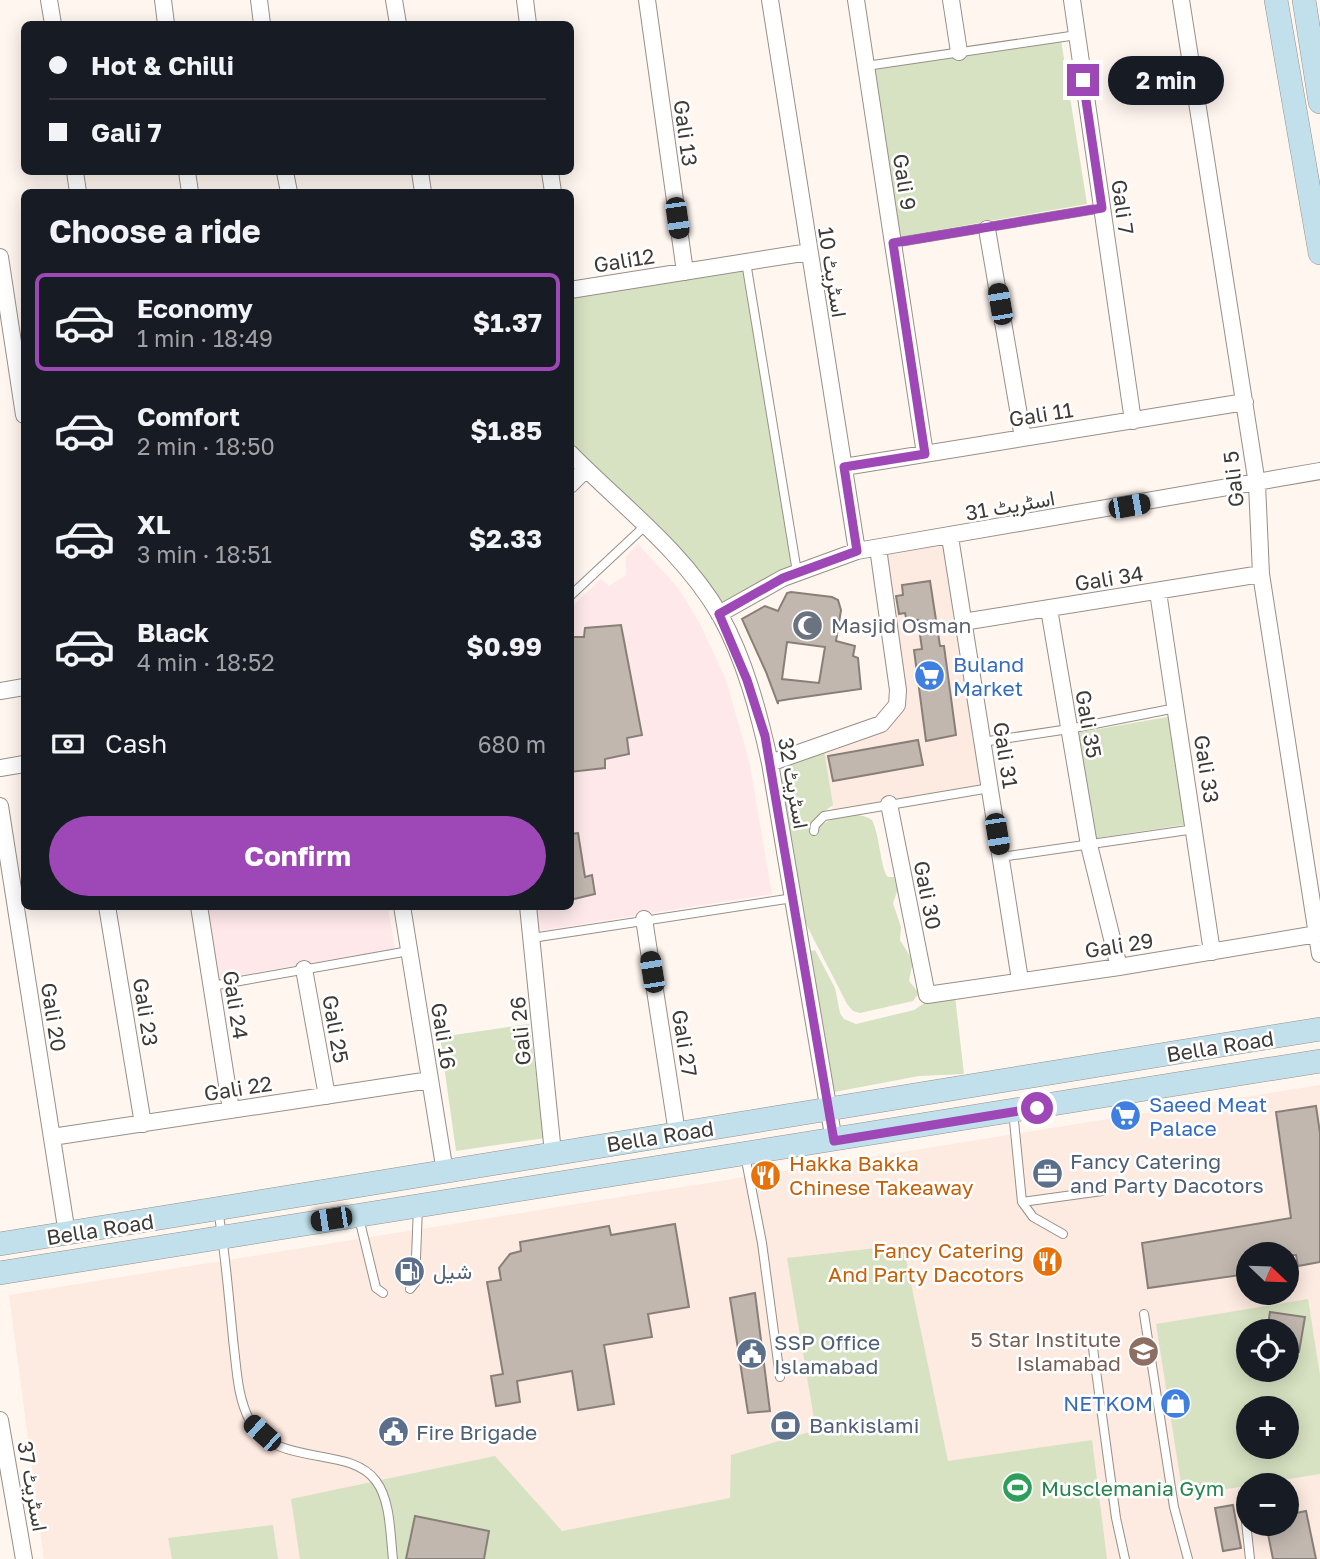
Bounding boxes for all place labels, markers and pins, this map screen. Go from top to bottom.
mosque icon: Masjid Osman [791,608,825,642]
place label: Masjid Osman [831,612,972,638]
place label: Buland Market [953,651,1024,701]
supermarket icon: Buland Market [913,659,947,693]
place label: Saeed Meat Palace [1149,1091,1267,1141]
supermarket icon: Saeed Meat Palace [1109,1099,1143,1133]
place label: Fancy Catering and Party Dacotors [1070,1148,1264,1198]
place label: Hakka Bakka Chinese Takeaway [789,1150,974,1200]
office icon: Fancy Catering and Party Dacotors [1030,1156,1064,1190]
restaurant icon: Hakka Bakka Chinese Takeaway [749,1158,783,1192]
place label: Fancy Catering And Party Dacotors [828,1237,1024,1287]
restaurant icon: Fancy Catering And Party Dacotors [1030,1245,1064,1279]
fuel station icon: شیل [393,1254,427,1288]
place label: شیل [433,1258,472,1284]
place label: 5 Star Institute Islamabad [970,1326,1121,1376]
place label: SSP Office Islamabad [774,1329,880,1379]
school or university icon: 5 Star Institute Islamabad [1127,1334,1161,1368]
public building icon: SSP Office Islamabad [734,1337,768,1371]
shop icon: NETKOM [1159,1386,1193,1420]
place label: NETKOM [1063,1390,1153,1416]
bank icon: Bankislami [769,1408,803,1442]
place label: Bankislami [809,1412,919,1438]
public building icon: Fire Brigade [376,1415,410,1449]
place label: Fire Brigade [416,1419,537,1445]
sports icon: Musclemania Gym [1001,1471,1035,1505]
place label: Musclemania Gym [1041,1475,1224,1501]

